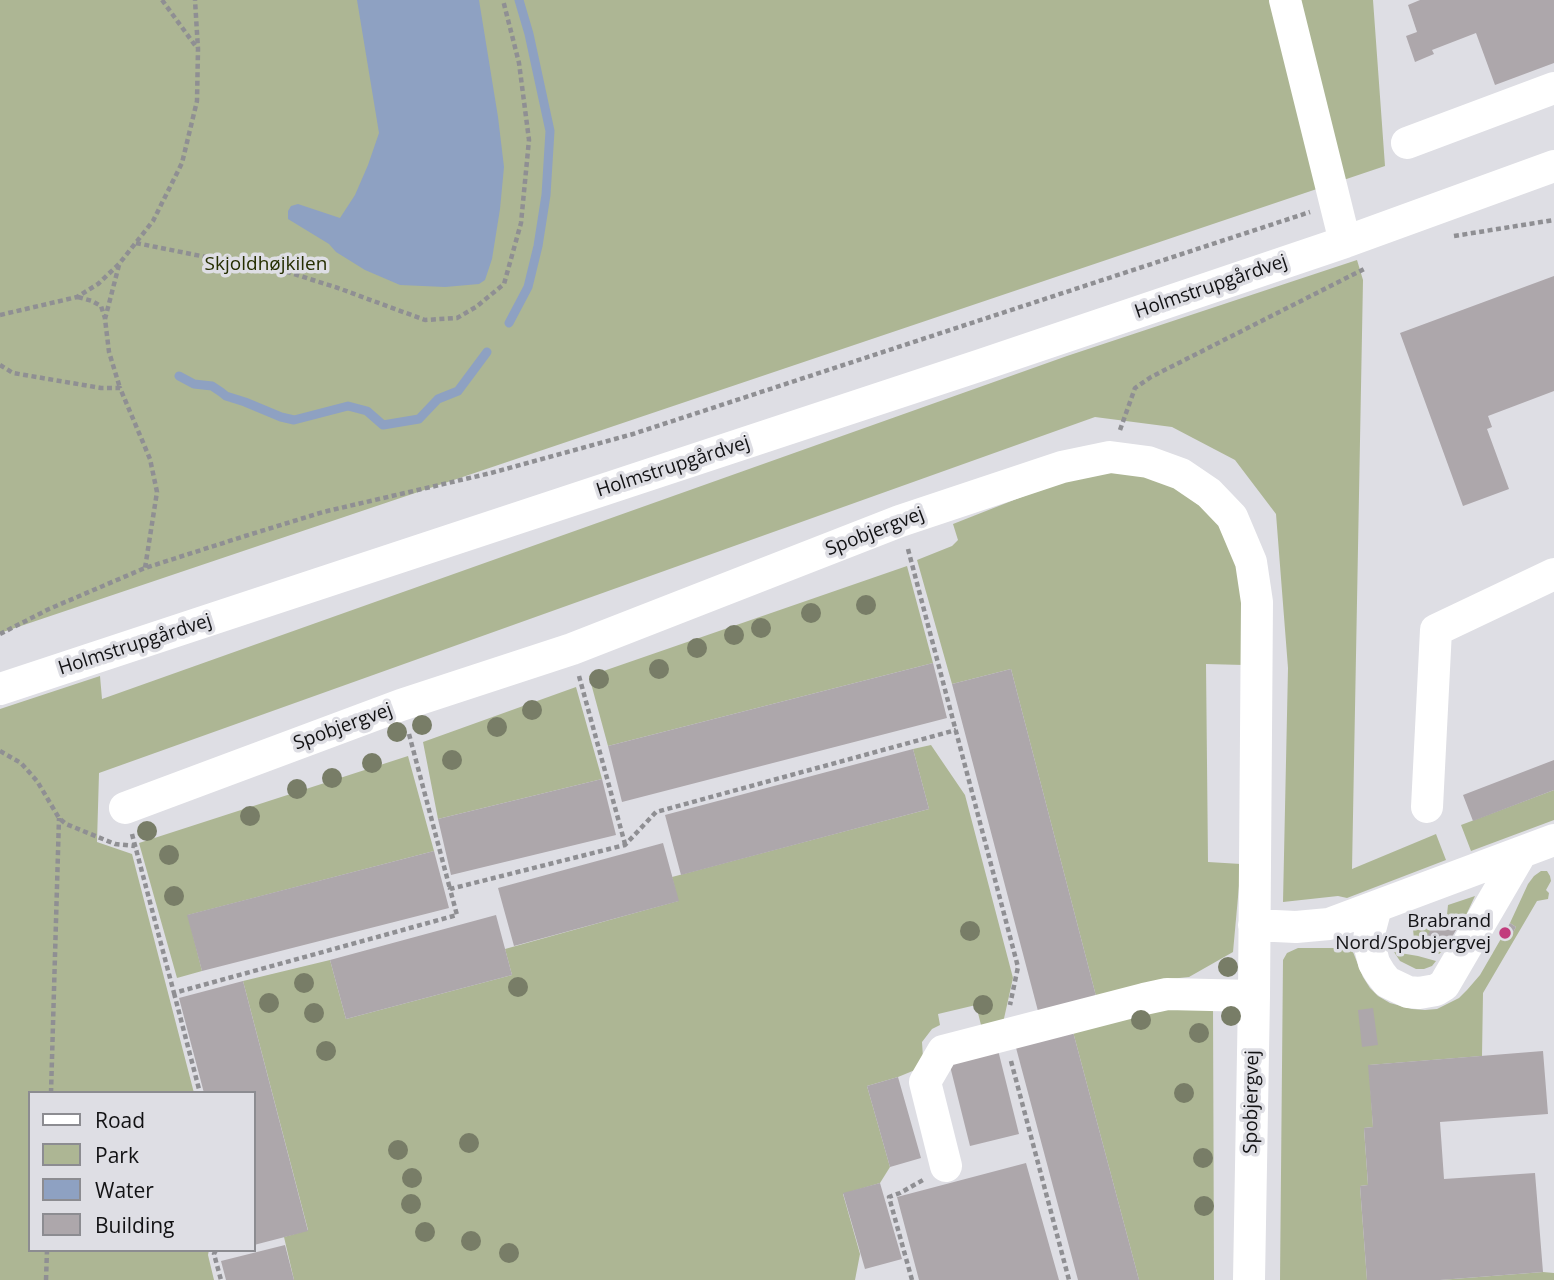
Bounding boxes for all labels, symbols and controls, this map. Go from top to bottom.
street label: Holmstrupgårdvej [1132,250,1290,324]
park label: Skjoldhøjkilen [205,254,327,276]
street label: Holmstrupgårdvej [593,431,753,503]
street label: Spobjergvej [823,503,927,561]
street label: Holmstrupgårdvej [55,609,215,681]
street label: Spobjergvej [290,699,396,755]
place label: Brabrand Nord/Spobjergvej [1335,911,1491,955]
marker: Brabrand Nord/Spobjergvej [1497,925,1513,941]
street label: Spobjergvej [1240,1050,1264,1154]
legend [28,1091,256,1252]
text: Road [95,1106,145,1134]
text: Park [95,1141,139,1169]
text: Water [95,1176,154,1204]
text: Building [95,1211,174,1239]

